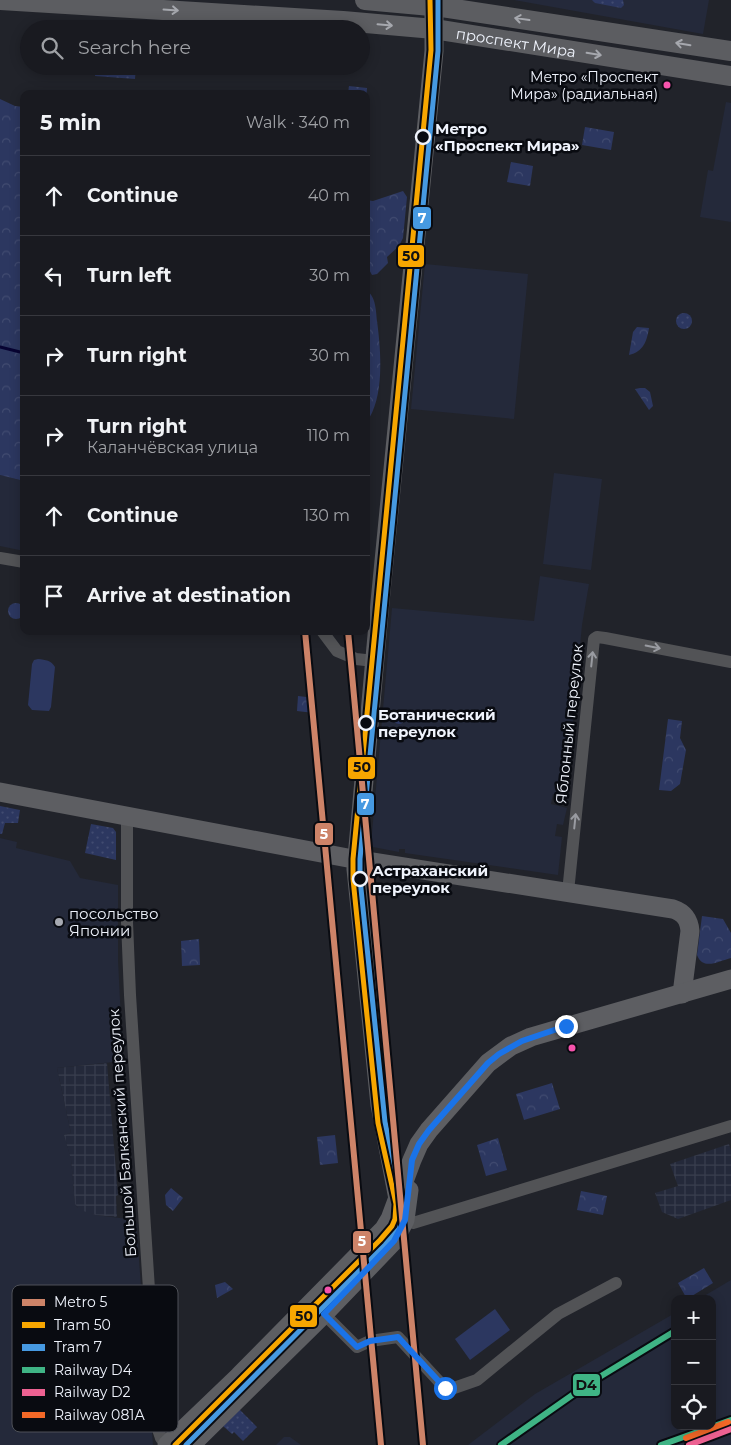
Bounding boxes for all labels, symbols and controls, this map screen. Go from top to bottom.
one-way arrow [163,5,179,15]
one-way arrow [515,14,531,24]
search box [20,20,370,75]
one-way arrow [377,20,393,29]
street label: проспект Мира [455,23,577,61]
icon: search [38,34,66,62]
text: Search here [78,36,191,59]
one-way arrow [675,38,691,48]
one-way arrow [586,49,602,59]
place label: Метро «Проспект Мира» (радиальная) [510,68,658,103]
marker: Метро «Проспект Мира» (радиальная) [662,80,672,90]
text: 5 min [40,110,101,135]
text: Walk · 340 m [246,113,350,132]
place label: Метро «Проспект Мира» [435,119,580,155]
marker: Метро «Проспект Мира» [415,129,431,145]
icon: ahead [40,182,68,210]
text: Continue [87,184,178,207]
text: 40 m [308,186,350,205]
line badge: 7 [412,206,432,230]
text: 7 [418,209,427,227]
line badge: 50 [397,244,425,268]
text: 50 [402,247,420,265]
icon: left [40,262,68,290]
text: Turn left [87,264,172,287]
text: 30 m [309,266,350,285]
icon: right [40,342,68,370]
text: Turn right [87,344,187,367]
text: 30 m [309,346,350,365]
text: Turn right [87,415,187,438]
icon: right [40,422,68,450]
text: 110 m [307,426,350,445]
text: Каланчёвская улица [87,438,258,457]
icon: ahead [40,502,68,530]
text: Continue [87,504,178,527]
text: 130 m [303,506,350,525]
icon: arrive [40,582,68,610]
text: Arrive at destination [87,584,291,607]
street label: Яблонный переулок [551,643,587,805]
one-way arrow [645,643,661,652]
one-way arrow [587,652,597,668]
place label: Ботанический переулок [378,705,496,741]
marker: Ботанический переулок [358,715,374,731]
line badge: 50 [347,756,376,780]
text: 50 [353,758,371,776]
line badge: 7 [356,792,375,816]
text: 7 [361,795,370,813]
one-way arrow [570,813,580,829]
line badge: 5 [314,822,334,846]
text: 5 [320,825,328,843]
place label: Астраханский переулок [372,861,488,897]
marker: Астраханский переулок [352,871,368,887]
place label: посольство Японии [69,904,158,940]
marker: посольство Японии [53,916,65,928]
street label: Большой Балканский переулок [104,1008,140,1258]
route end [555,1015,578,1038]
unlabelled marker [567,1043,577,1053]
line badge: 5 [352,1230,372,1254]
text: 5 [358,1232,366,1250]
legend [12,1285,178,1432]
unlabelled marker [323,1285,333,1295]
text: Metro 5 [54,1293,107,1311]
map controls [671,1295,716,1430]
button: + [671,1295,716,1340]
line badge: 50 [289,1304,318,1328]
text: 50 [295,1307,313,1325]
text: Tram 50 [54,1316,111,1334]
text: Tram 7 [54,1338,102,1356]
button: − [671,1340,716,1385]
text: Railway D4 [54,1361,133,1379]
line badge: D4 [572,1373,601,1397]
text: D4 [575,1376,597,1394]
route start [434,1377,457,1400]
text: Railway D2 [54,1383,131,1401]
button: locate [671,1385,716,1430]
text: Railway 081А [54,1406,145,1424]

